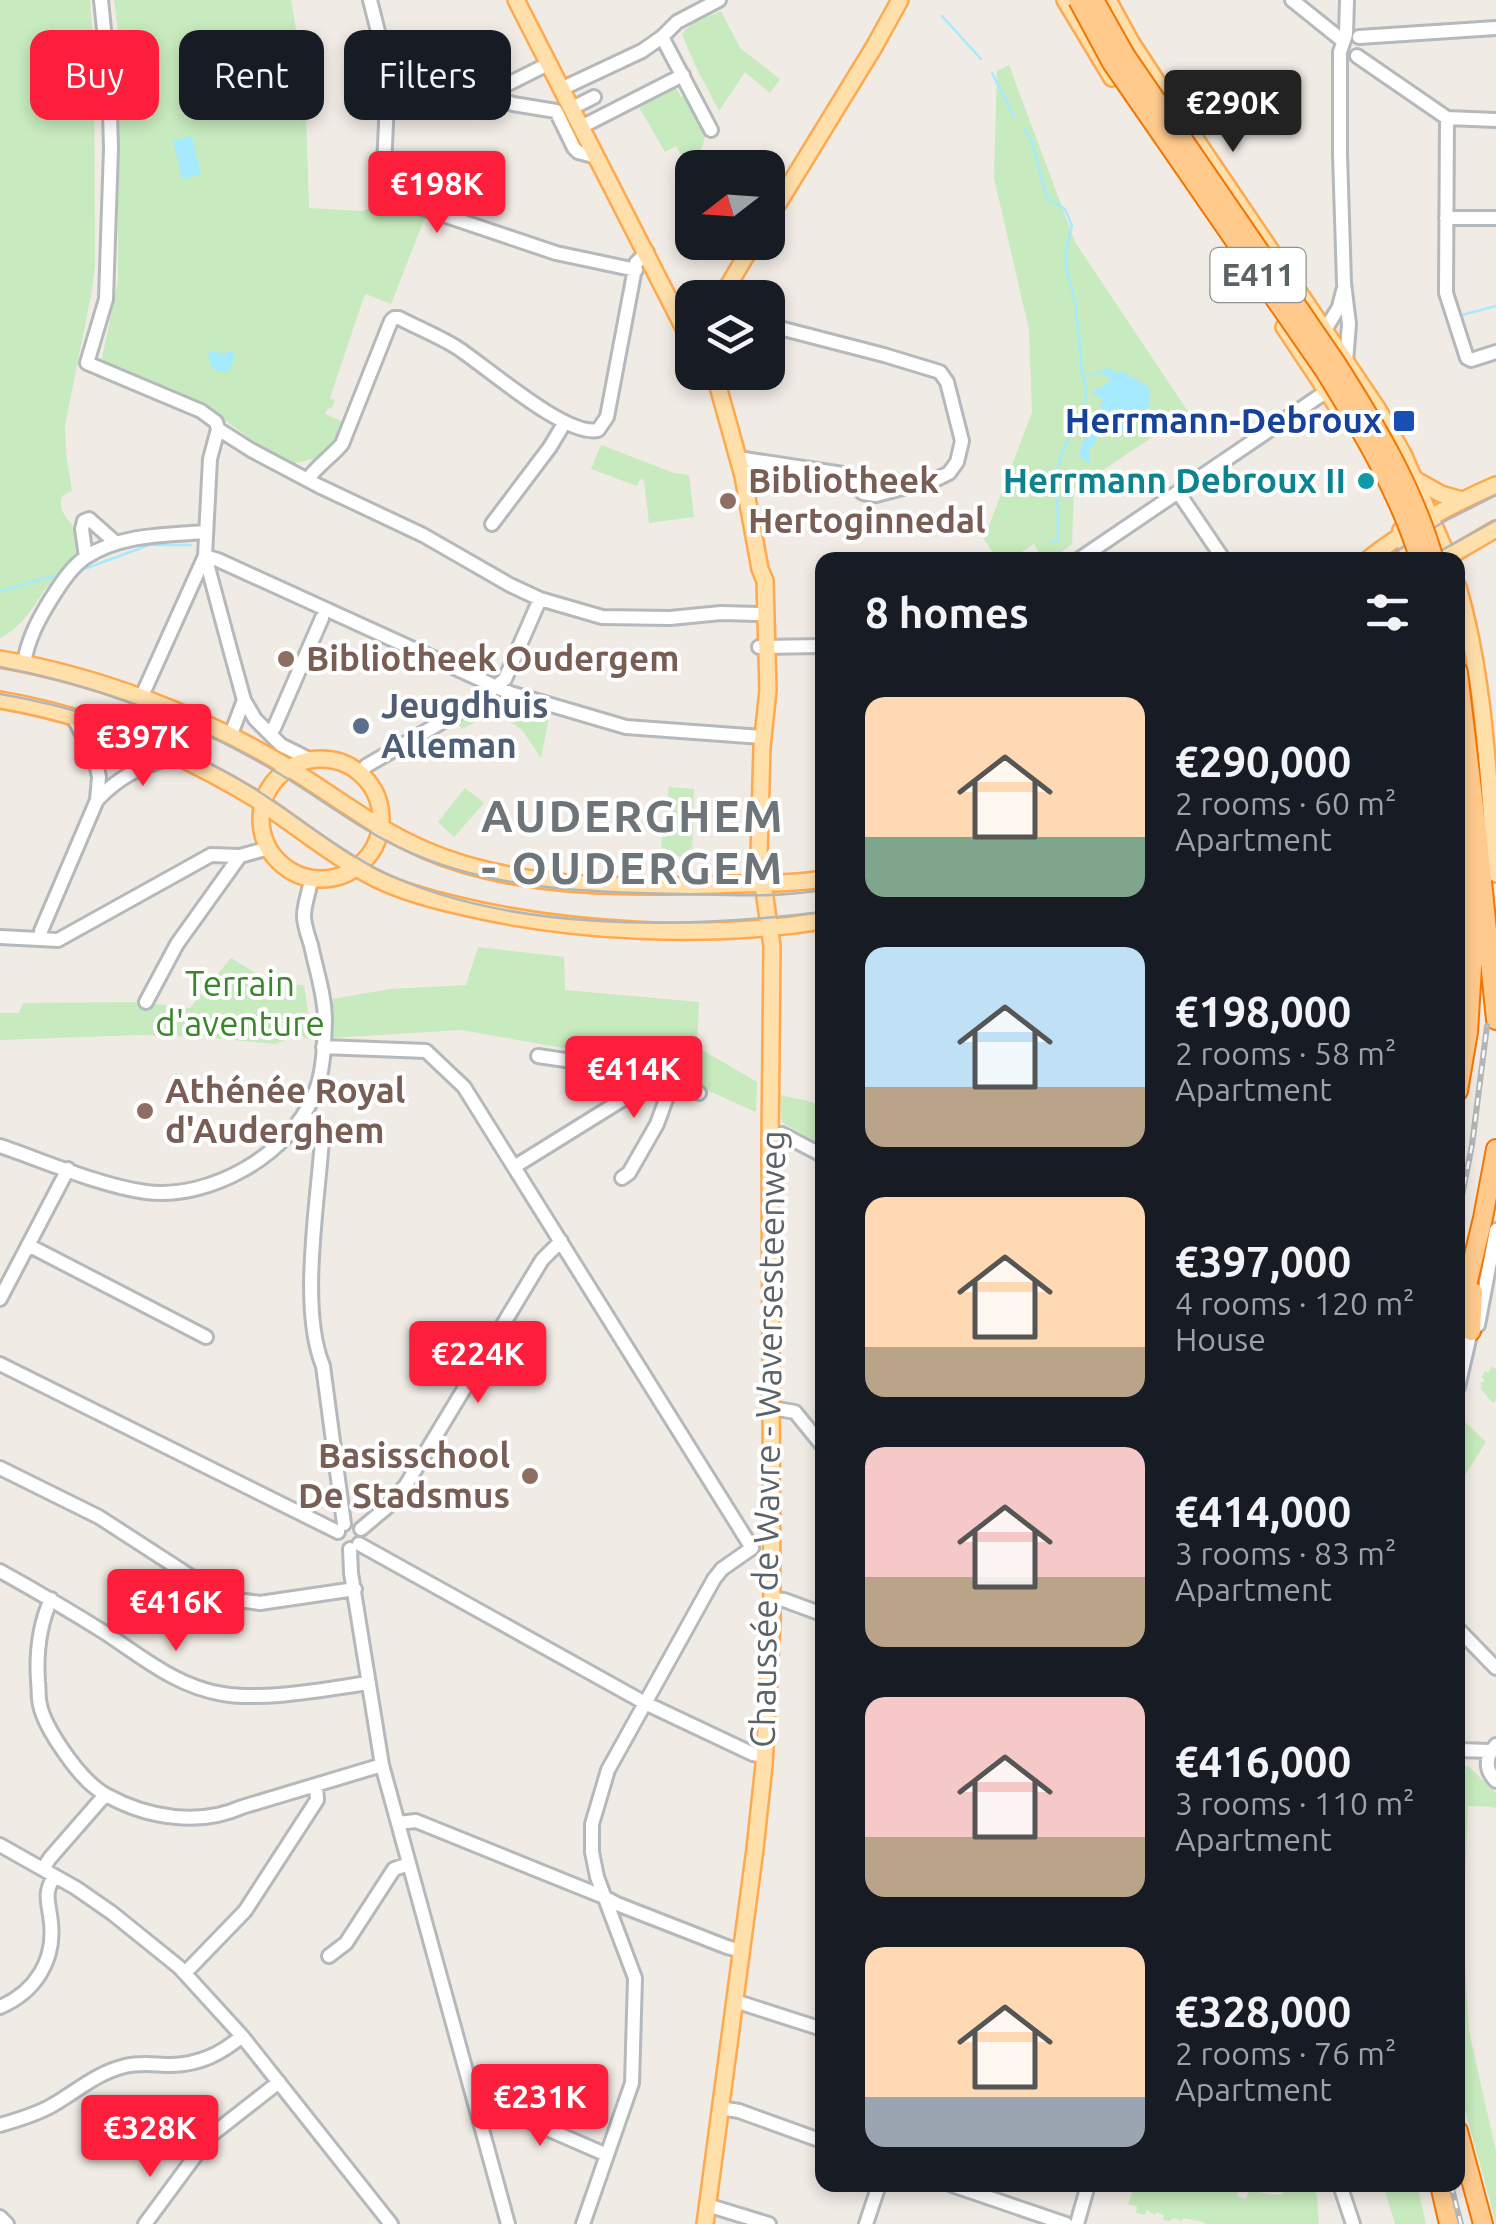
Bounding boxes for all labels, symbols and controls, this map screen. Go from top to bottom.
chip: Buy [30,30,159,120]
chip: Rent [179,30,324,120]
chip: Filters [344,30,511,120]
pin: €290K [1163,70,1303,155]
text: €290K [1186,84,1280,120]
north arrow [675,150,785,260]
map controls [675,150,785,390]
pin: €198K [367,151,507,236]
text: €198K [390,165,484,201]
road number: E411 [1210,248,1306,302]
button: layers [675,280,785,390]
place label: Herrmann-Debroux [1065,400,1382,440]
marker: Herrmann-Debroux [1391,408,1417,434]
place label: Bibliotheek Hertoginnedal [748,460,986,540]
place label: Herrmann Debroux II [1003,460,1346,500]
marker: Herrmann Debroux II [1355,470,1377,492]
marker: Bibliotheek Hertoginnedal [717,490,739,512]
icon: filters [1360,585,1415,640]
text: 8 homes [865,589,1029,636]
place label: Bibliotheek Oudergem [306,638,679,678]
marker: Bibliotheek Oudergem [275,648,297,670]
place label: Jeugdhuis Alleman [381,685,549,765]
pin: €397K [73,704,213,789]
marker: Jeugdhuis Alleman [350,715,372,737]
text: €397K [96,718,190,754]
icon: home [945,737,1065,857]
text: €290,000 [1175,738,1351,785]
text: 2 rooms · 60 m² [1175,785,1396,821]
district label: AUDERGHEM - OUDERGEM [481,790,785,893]
text: Apartment [1175,821,1332,857]
park label: Terrain d'aventure [155,963,325,1043]
icon: home [945,987,1065,1107]
text: €198,000 [1175,988,1351,1035]
text: 2 rooms · 58 m² [1175,1035,1396,1071]
pin: €414K [564,1036,704,1121]
text: €414K [587,1050,681,1086]
place label: Athénée Royal d'Auderghem [165,1070,405,1150]
text: Apartment [1175,1071,1332,1107]
marker: Athénée Royal d'Auderghem [134,1100,156,1122]
street label: Chaussée de Wavre - Waversesteenweg [742,1130,792,1748]
icon: home [945,1237,1065,1357]
text: €397,000 [1175,1238,1351,1285]
text: 4 rooms · 120 m² [1175,1285,1415,1321]
pin: €224K [408,1321,548,1406]
text: House [1175,1321,1266,1357]
text: €224K [431,1335,525,1371]
place label: Basisschool De Stadsmus [298,1435,510,1515]
marker: Basisschool De Stadsmus [519,1465,541,1487]
icon: home [945,1487,1065,1607]
text: €414,000 [1175,1488,1351,1535]
text: 3 rooms · 83 m² [1175,1535,1396,1571]
pin: €416K [106,1569,246,1654]
text: Apartment [1175,1571,1332,1607]
text: €416K [129,1583,223,1619]
icon: home [945,1737,1065,1857]
text: €416,000 [1175,1738,1351,1785]
text: 3 rooms · 110 m² [1175,1785,1415,1821]
text: Apartment [1175,1821,1332,1857]
icon: home [945,1987,1065,2107]
text: €328,000 [1175,1988,1351,2035]
text: 2 rooms · 76 m² [1175,2035,1396,2071]
pin: €231K [470,2064,610,2149]
text: Apartment [1175,2071,1332,2107]
text: €231K [493,2078,587,2114]
pin: €328K [80,2095,220,2180]
text: €328K [103,2109,197,2145]

